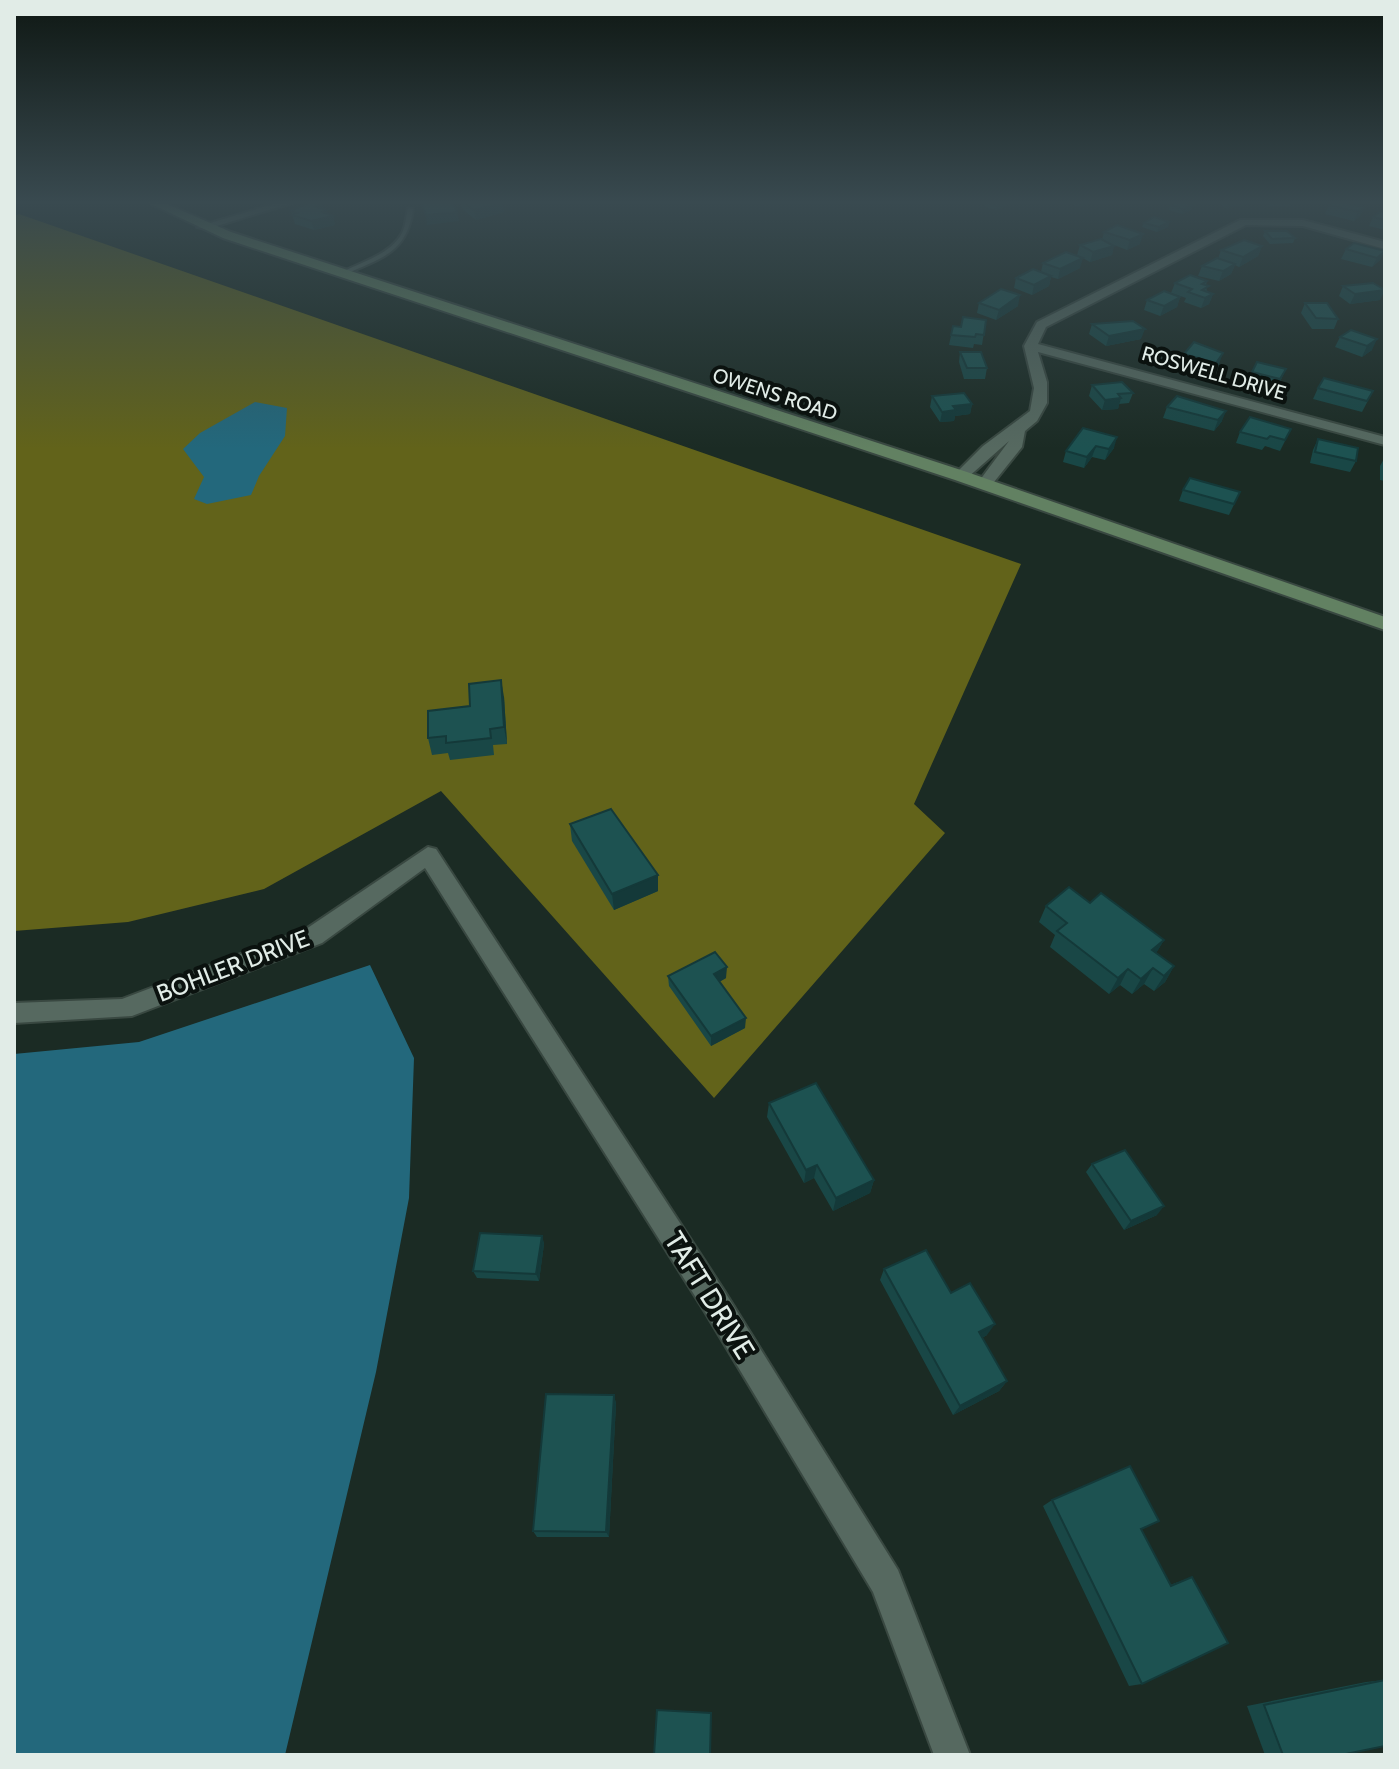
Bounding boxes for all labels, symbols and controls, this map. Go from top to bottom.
street label: ROSWELL DRIVE [1139,341,1289,405]
street label: OWENS ROAD [710,363,840,425]
street label: BOHLER DRIVE [153,923,313,1008]
street label: TAFT DRIVE [658,1225,762,1365]

